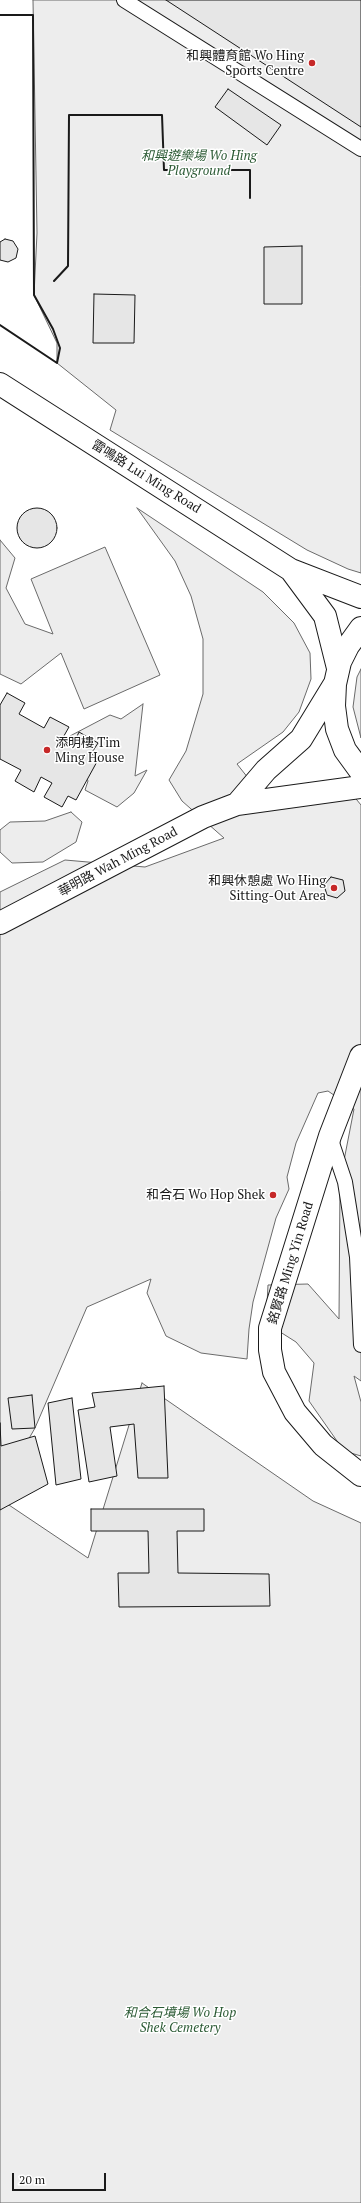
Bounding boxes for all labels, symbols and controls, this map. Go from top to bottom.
place label: 和興體育館 Wo Hing Sports Centre [186,48,304,79]
marker: 和興體育館 Wo Hing Sports Centre [307,58,317,68]
park label: 和興遊樂場 Wo Hing Playground [141,148,257,179]
street label: 雷鳴路 Lui Ming Road [89,437,203,517]
place label: 添明樓 Tim Ming House [55,735,124,766]
marker: 添明樓 Tim Ming House [42,745,52,755]
street label: 華明路 Wah Ming Road [56,824,180,900]
place label: 和興休憩處 Wo Hing Sitting-Out Area [208,873,326,904]
marker: 和興休憩處 Wo Hing Sitting-Out Area [329,883,339,893]
place label: 和合石 Wo Hop Shek [146,1187,265,1203]
marker: 和合石 Wo Hop Shek [268,1190,278,1200]
street label: 銘賢路 Ming Yin Road [265,1200,317,1326]
park label: 和合石墳場 Wo Hop Shek Cemetery [124,2005,236,2036]
scale bar [14,2165,108,2191]
text: 20 m [19,2172,45,2187]

